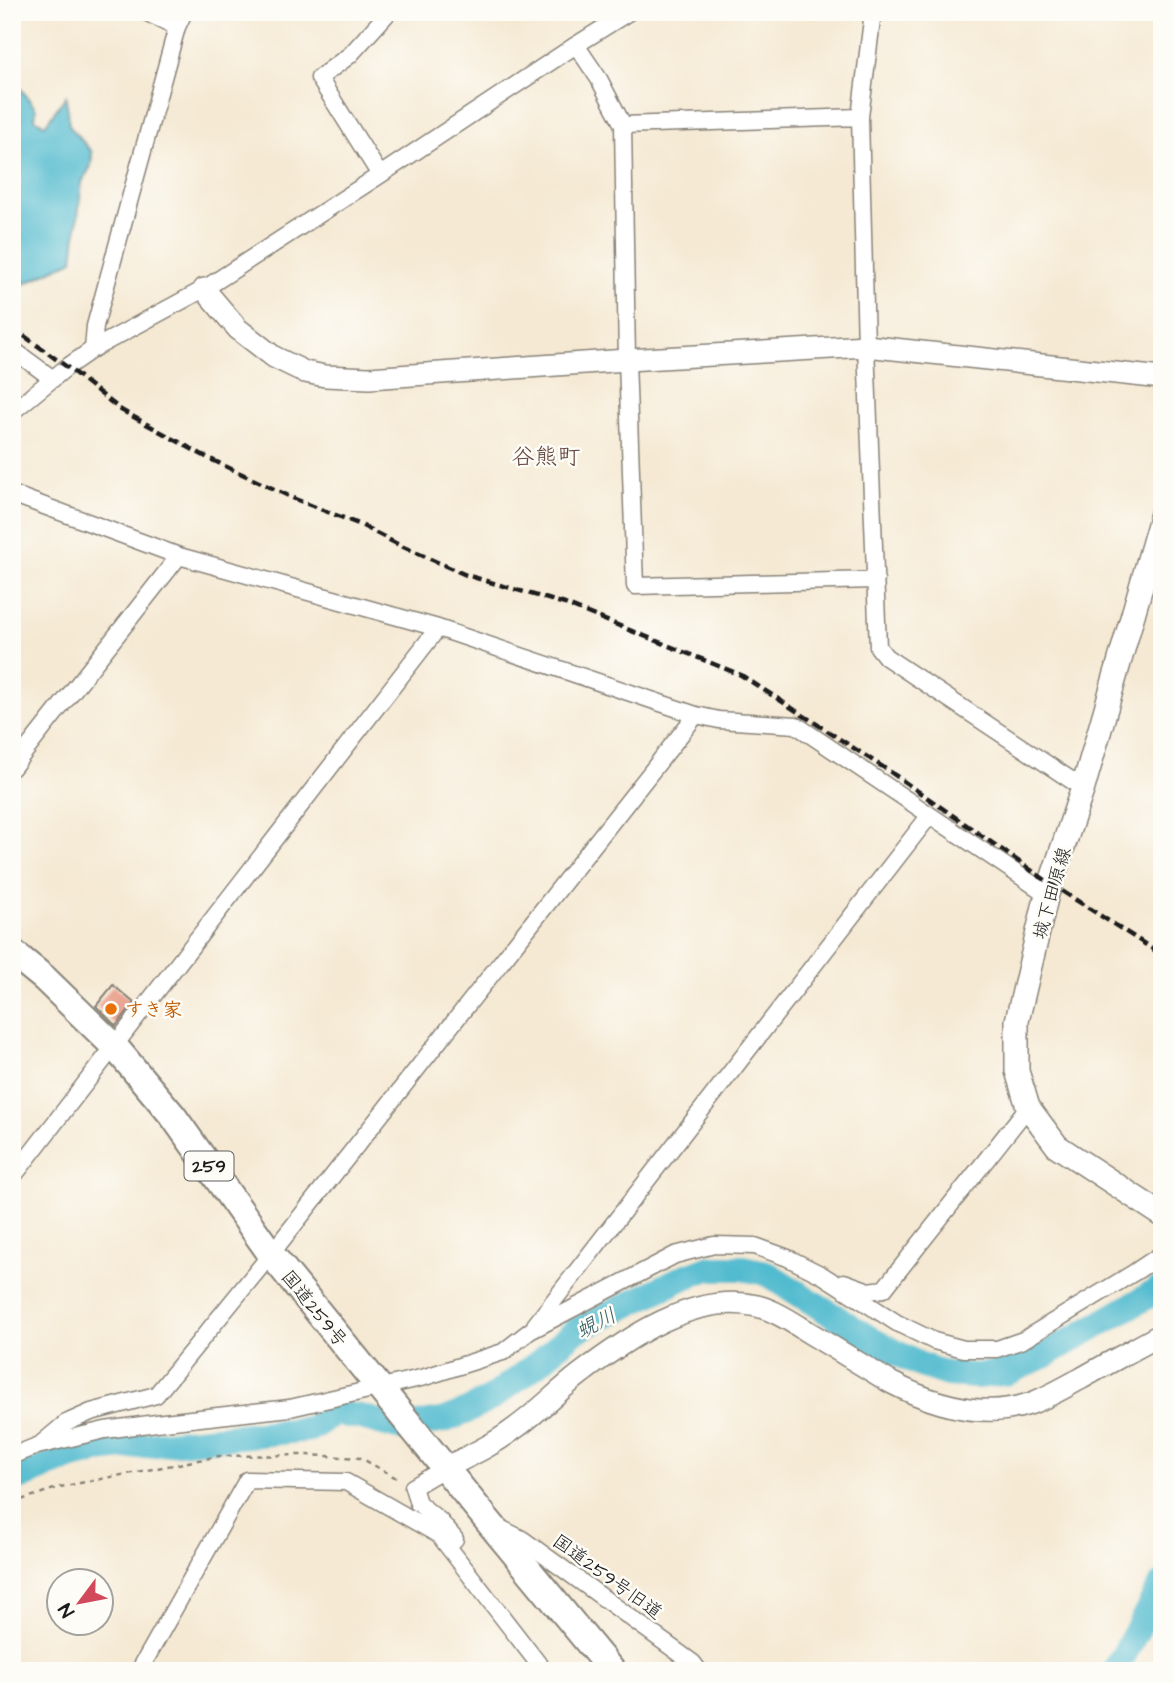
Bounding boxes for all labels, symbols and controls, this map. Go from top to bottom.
district label: 谷熊町 [512,441,581,473]
street label: 城下田原線 [1026,844,1079,943]
place label: すき家 [125,997,182,1024]
marker: すき家 [103,1001,119,1017]
road number: 259 [184,1152,234,1181]
street label: 国道259号 [274,1265,353,1353]
water label: 蜆川 [571,1301,622,1346]
street label: 国道259号旧道 [547,1528,668,1626]
north arrow [46,1568,116,1638]
text: N [52,1598,81,1622]

